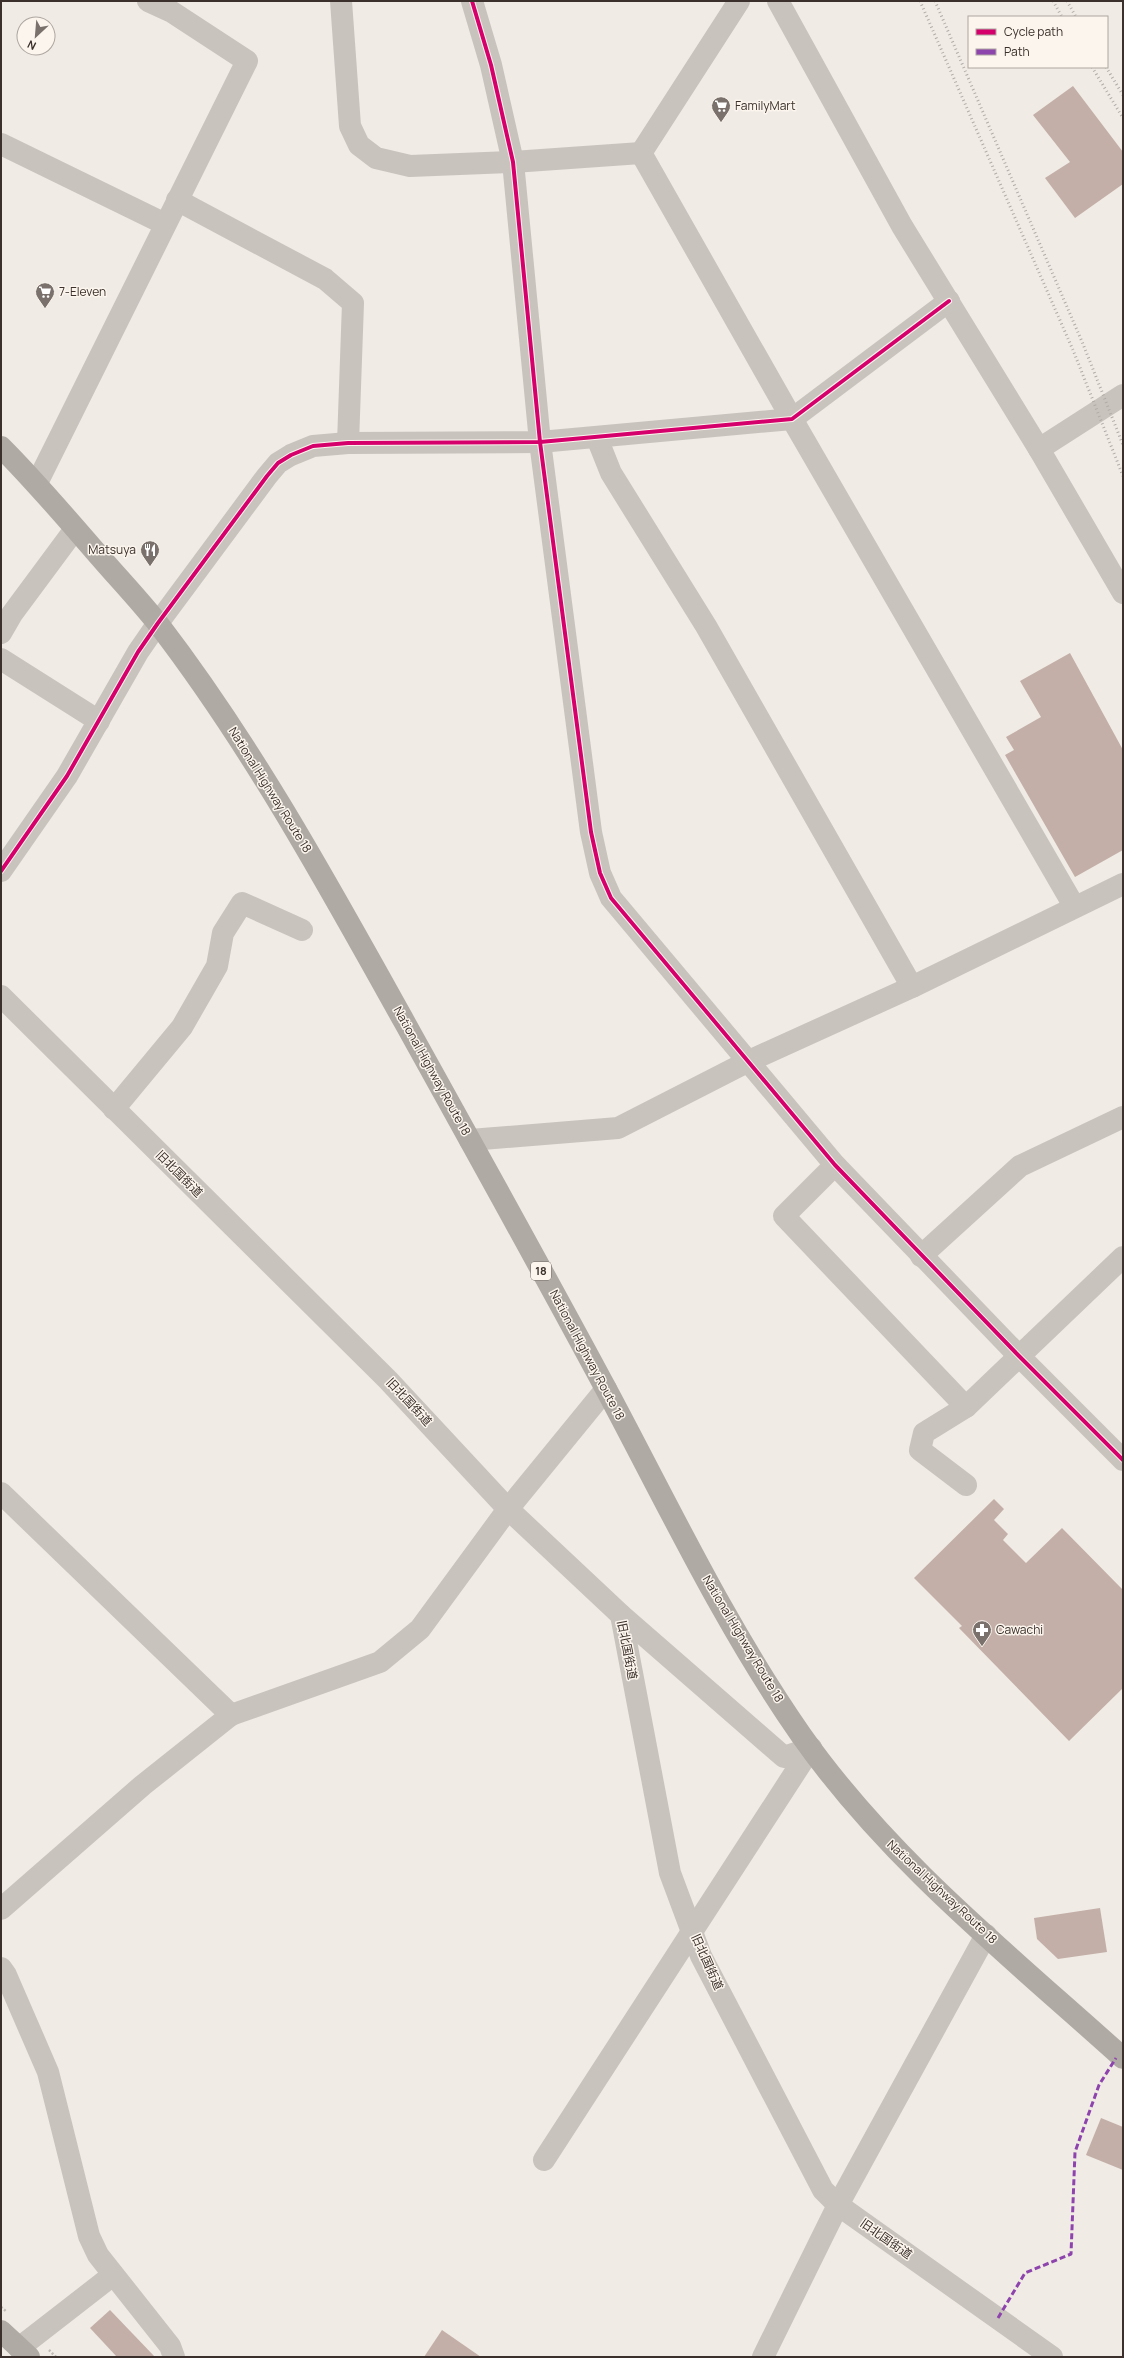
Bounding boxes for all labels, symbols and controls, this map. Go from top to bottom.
north arrow [16,16,56,56]
legend [968,16,1108,68]
text: Cycle path [1004,23,1063,40]
text: N [24,37,38,54]
text: Path [1004,43,1030,60]
supermarket icon: FamilyMart [710,95,732,123]
place label: FamilyMart [735,97,796,114]
supermarket icon: 7-Eleven [34,281,56,309]
place label: 7-Eleven [59,283,106,300]
restaurant icon: Matsuya [139,539,161,567]
place label: Matsuya [88,541,136,558]
street label: National Highway Route 18 [225,724,316,856]
street label: National Highway Route 18 [390,1003,475,1138]
street label: 旧北国街道 [152,1146,207,1201]
road number: 18 [531,1262,551,1280]
street label: National Highway Route 18 [546,1287,629,1423]
street label: 旧北国街道 [383,1374,436,1429]
street label: National Highway Route 18 [699,1572,788,1705]
street label: 旧北国街道 [613,1619,642,1681]
pharmacy icon: Cawachi [971,1619,993,1647]
place label: Cawachi [996,1621,1043,1638]
street label: National Highway Route 18 [883,1836,1001,1947]
street label: 旧北国街道 [687,1931,727,1993]
street label: 旧北国街道 [857,2214,916,2263]

